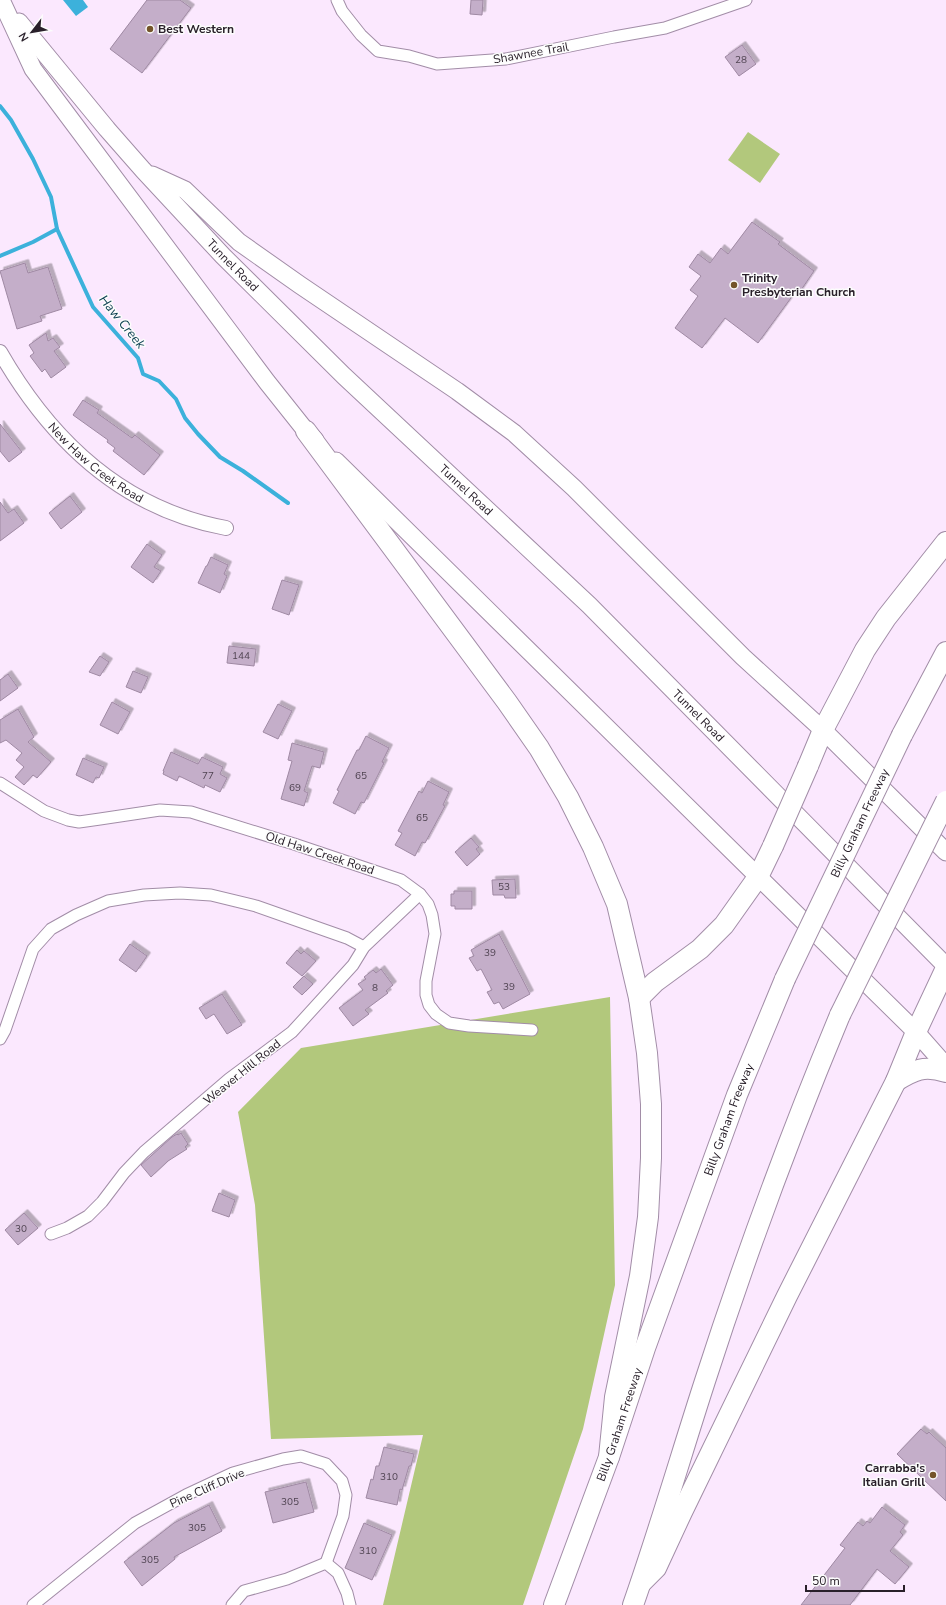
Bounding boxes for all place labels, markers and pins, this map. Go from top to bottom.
place label: Best Western [158,21,234,37]
marker: Best Western [145,24,155,34]
place label: Trinity Presbyterian Church [742,270,855,300]
marker: Trinity Presbyterian Church [729,280,739,290]
place label: Carrabba's Italian Grill [862,1460,925,1490]
marker: Carrabba's Italian Grill [928,1470,938,1480]

